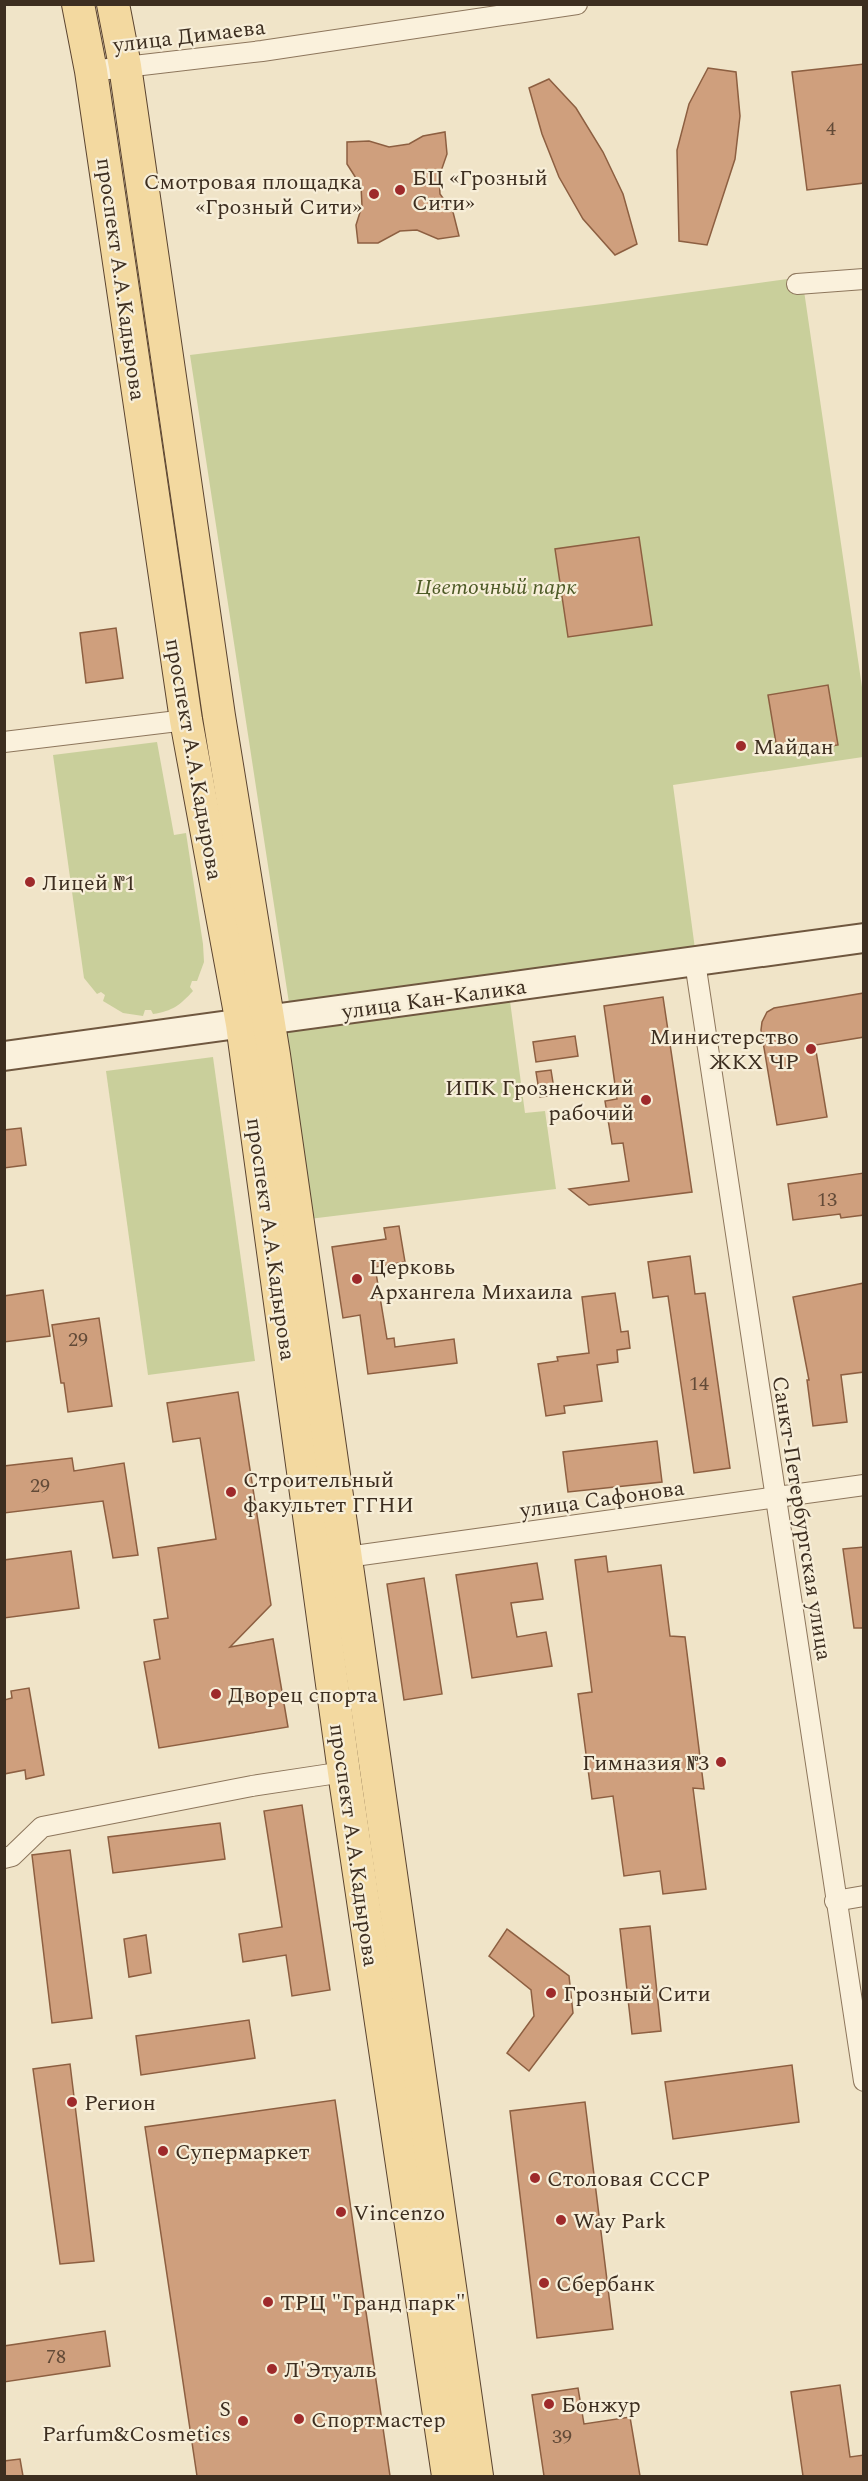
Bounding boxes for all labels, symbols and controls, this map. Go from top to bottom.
street label: улица Димаева [110,11,268,62]
house number: 4 [826,114,836,144]
street label: проспект А.А.Кадырова [87,156,154,403]
place label: БЦ «Грозный Сити» [412,162,548,220]
place label: Смотровая площадка «Грозный Сити» [144,166,363,224]
marker: БЦ «Грозный Сити» [393,183,407,197]
marker: Смотровая площадка «Грозный Сити» [367,187,381,201]
park label: Цветочный парк [415,571,577,604]
street label: проспект А.А.Кадырова [156,636,231,883]
place label: Майдан [753,731,834,764]
marker: Майдан [734,739,748,753]
place label: Лицей №1 [42,867,135,900]
marker: Лицей №1 [23,875,37,889]
street label: улица Кан-Калика [339,970,529,1029]
place label: Министерство ЖКХ ЧР [650,1021,799,1079]
marker: Министерство ЖКХ ЧР [804,1042,818,1056]
place label: ИПК Грозненский рабочий [445,1072,634,1130]
marker: ИПК Грозненский рабочий [639,1093,653,1107]
street label: проспект А.А.Кадырова [237,1116,304,1363]
house number: 13 [817,1185,837,1215]
place label: Церковь Архангела Михаила [369,1251,573,1309]
marker: Церковь Архангела Михаила [350,1272,364,1286]
house number: 29 [68,1325,88,1355]
house number: 14 [689,1369,709,1399]
street label: Санкт-Петербургская улица [763,1374,840,1663]
place label: Строительный факультет ГГНИ [243,1464,414,1522]
house number: 29 [30,1471,50,1501]
street label: улица Сафонова [517,1472,687,1527]
marker: Строительный факультет ГГНИ [224,1485,238,1499]
place label: Дворец спорта [228,1679,378,1712]
marker: Дворец спорта [209,1687,223,1701]
street label: проспект А.А.Кадырова [320,1722,387,1969]
place label: Гимназия №3 [582,1747,709,1780]
marker: Гимназия №3 [714,1755,728,1769]
place label: Грозный Сити [563,1978,711,2011]
marker: Грозный Сити [544,1986,558,2000]
place label: Регион [84,2087,156,2120]
marker: Регион [65,2095,79,2109]
place label: Супермаркет [175,2136,310,2169]
marker: Супермаркет [156,2144,170,2158]
place label: Столовая СССР [547,2163,710,2196]
marker: Столовая СССР [528,2171,542,2185]
place label: Vincenzo [353,2197,445,2230]
marker: Vincenzo [334,2205,348,2219]
place label: Way Park [573,2205,666,2238]
marker: Way Park [554,2213,568,2227]
place label: Сбербанк [556,2268,655,2301]
marker: Сбербанк [537,2276,551,2290]
place label: ТРЦ "Гранд парк" [280,2287,466,2320]
marker: ТРЦ "Гранд парк" [261,2295,275,2309]
house number: 78 [46,2342,66,2372]
place label: Л'Этуаль [284,2354,376,2387]
marker: Л'Этуаль [265,2362,279,2376]
place label: Бонжур [561,2389,641,2422]
place label: S Parfum&Cosmetics [42,2393,231,2451]
marker: Бонжур [542,2397,556,2411]
place label: Спортмастер [311,2404,446,2437]
marker: Спортмастер [292,2412,306,2426]
marker: S Parfum&Cosmetics [236,2414,250,2428]
house number: 39 [552,2422,572,2452]

